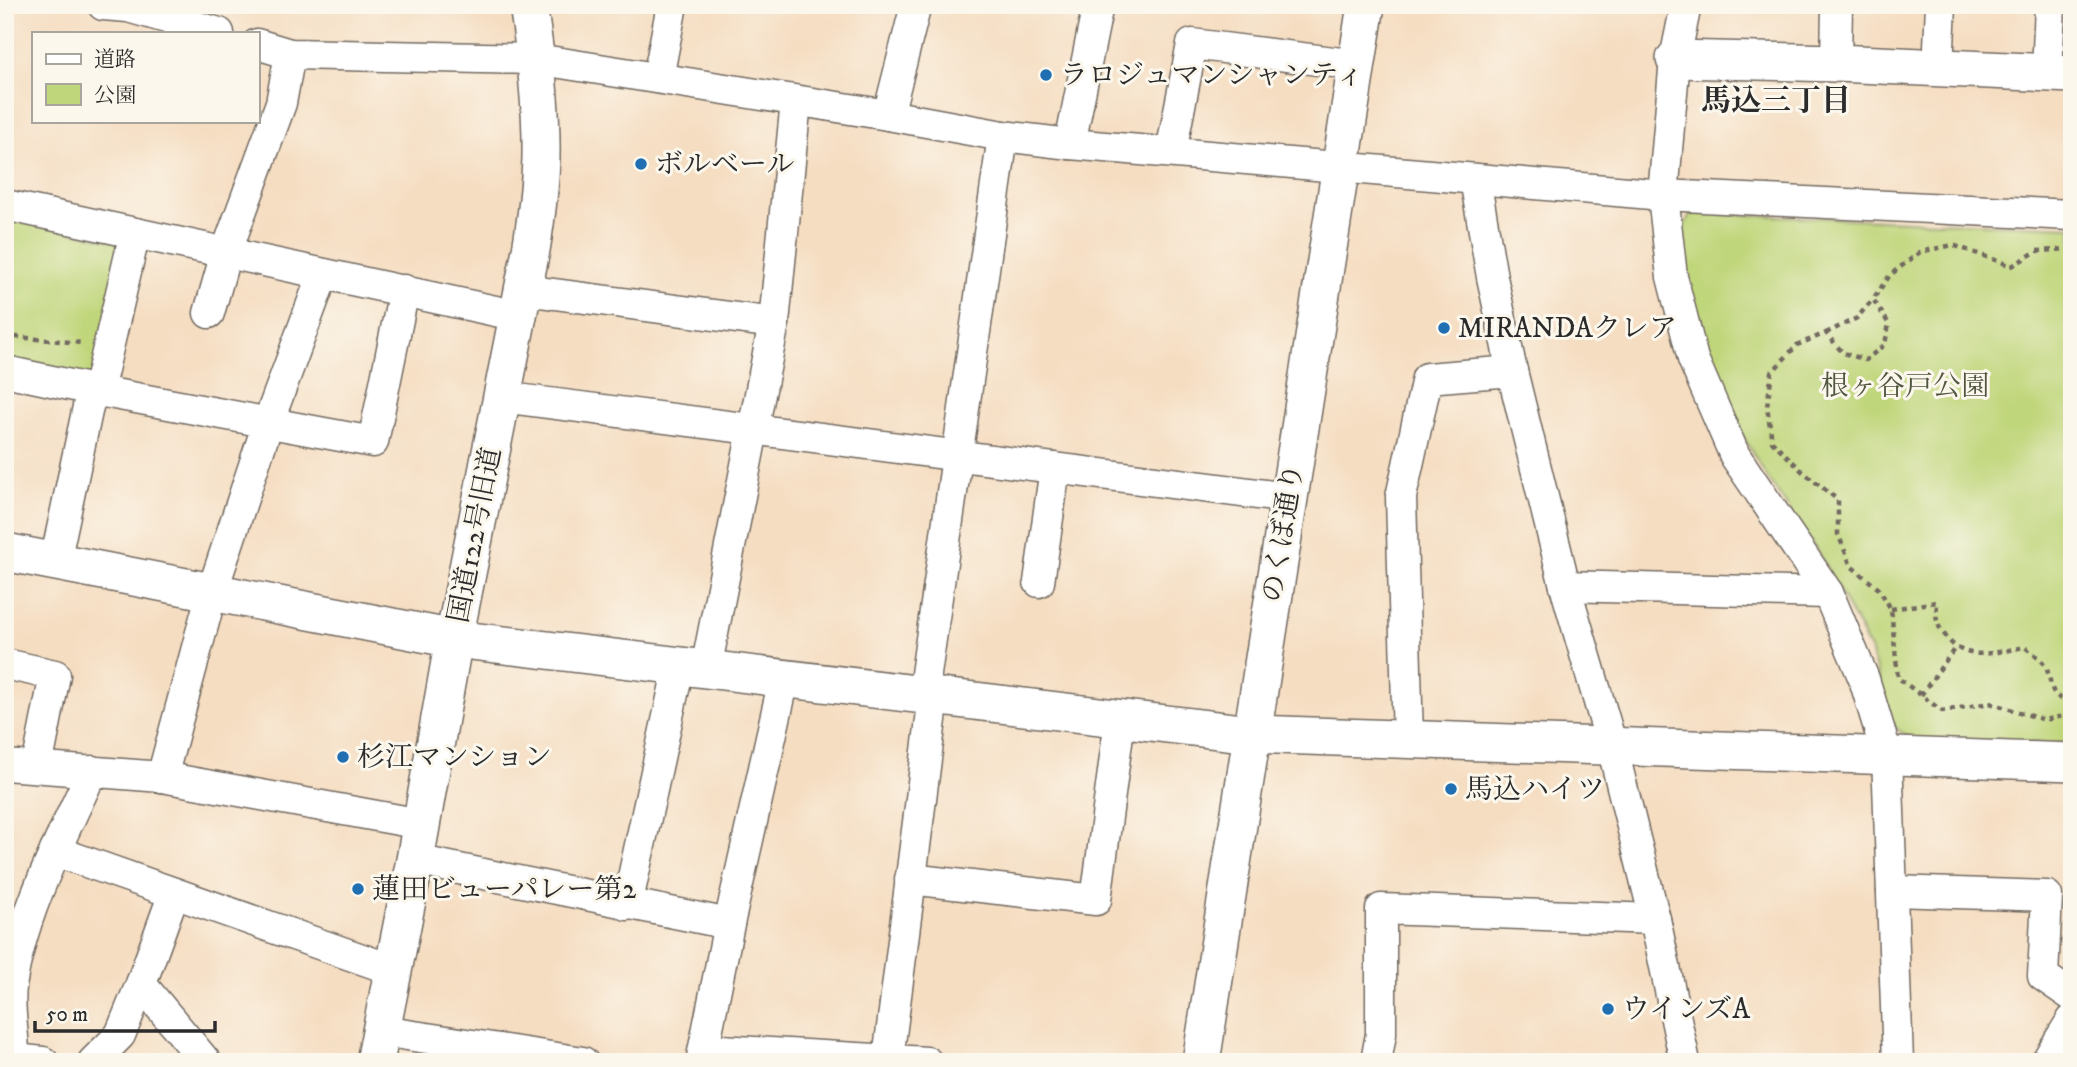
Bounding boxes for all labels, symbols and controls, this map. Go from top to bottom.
legend [32,32,259,122]
text: 道路 [94,47,136,73]
place label: ラロジュマンシャンティ [1060,58,1364,93]
marker: ラロジュマンシャンティ [1038,67,1054,83]
text: 公園 [94,83,136,109]
district label: 馬込三丁目 [1701,83,1851,120]
place label: ボルベール [655,147,794,182]
marker: ボルベール [633,156,649,172]
place label: MIRANDAクレア [1458,311,1677,346]
marker: MIRANDAクレア [1436,320,1452,336]
park label: 根ヶ谷戸公園 [1821,369,1989,404]
street label: 国道122号旧道 [441,444,509,626]
street label: のくぼ通り [1255,461,1311,605]
place label: 杉江マンション [357,740,552,775]
marker: 杉江マンション [335,749,351,765]
place label: 馬込ハイツ [1465,772,1605,807]
marker: 馬込ハイツ [1443,781,1459,797]
place label: 蓮田ビューパレー第2 [372,872,637,907]
marker: 蓮田ビューパレー第2 [350,881,366,897]
scale bar [35,990,215,1034]
place label: ウインズA [1622,992,1751,1027]
marker: ウインズA [1600,1001,1616,1017]
text: 50 m [46,1002,88,1028]

